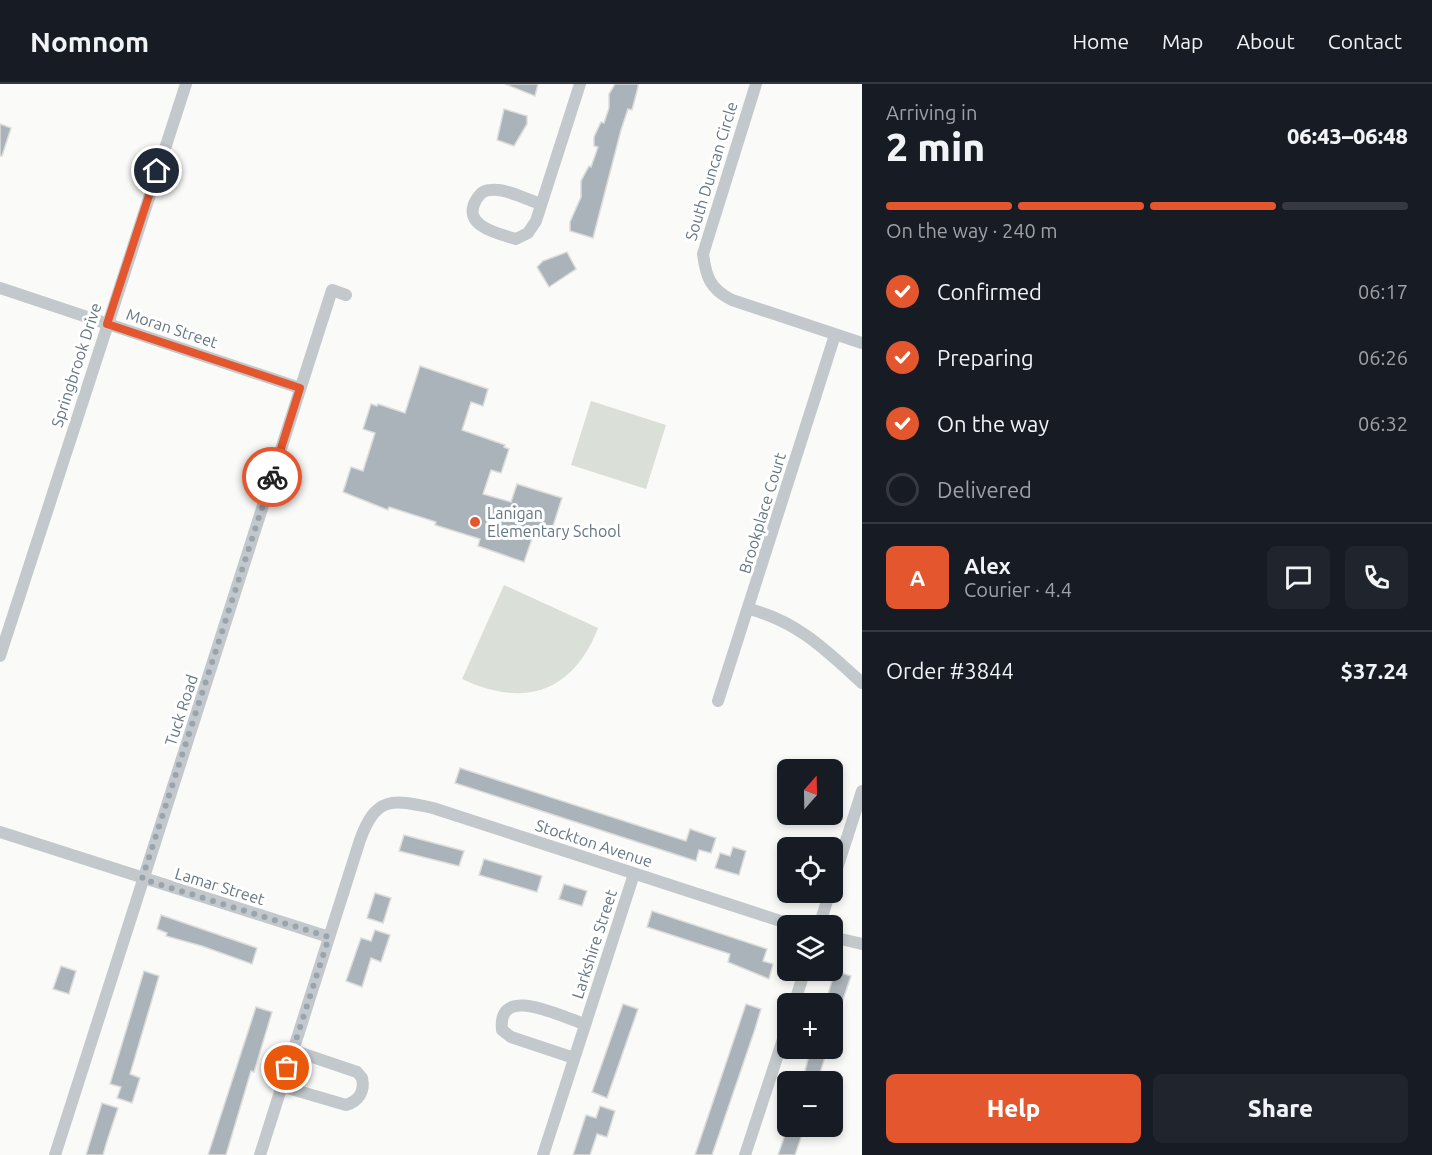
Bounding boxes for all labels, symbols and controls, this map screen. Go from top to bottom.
text: Nomnom [30,26,149,57]
text: Home [1072,29,1129,53]
text: Map [1162,29,1203,53]
text: About [1236,29,1295,53]
text: Contact [1328,29,1402,53]
street label: South Duncan Circle [681,99,741,243]
text: Arriving in [886,101,977,124]
text: 06:43–06:48 [1287,123,1408,148]
text: 2 min [886,125,985,168]
pin [131,145,182,196]
icon: home [140,154,173,187]
text: On the way · 240 m [886,219,1058,242]
icon: check [886,275,919,308]
text: Confirmed [937,279,1042,304]
text: 06:17 [1358,280,1408,303]
street label: Springbrook Drive [47,301,105,429]
street label: Moran Street [124,305,221,351]
icon: check [886,341,919,374]
text: Preparing [937,345,1034,370]
text: 06:26 [1358,346,1408,369]
icon: check [886,407,919,440]
text: On the way [937,411,1049,436]
text: 06:32 [1358,412,1408,435]
courier [242,447,302,507]
street label: Brookplace Court [735,450,789,576]
icon: bike [256,461,289,494]
text: Delivered [937,477,1032,502]
place label: Lanigan Elementary School [487,504,621,540]
marker: Lanigan Elementary School [468,515,482,529]
button: chat [1267,546,1330,609]
button: phone [1345,546,1408,609]
text: Alex [964,553,1011,578]
text: A [910,565,925,590]
text: Courier · 4.4 [964,578,1072,601]
text: Order #3844 [886,658,1014,683]
text: $37.24 [1341,658,1408,683]
street label: Tuck Road [161,672,201,748]
north arrow [777,759,843,825]
map controls [777,759,843,1137]
street label: Stockton Avenue [533,816,655,870]
button: locate [777,837,843,903]
street label: Lamar Street [173,864,268,908]
street label: Larkshire Street [568,886,620,1001]
button: layers [777,915,843,981]
button: + [777,993,843,1059]
pin [261,1042,312,1093]
icon: bag [270,1051,303,1084]
button: − [777,1071,843,1137]
button: Help [886,1074,1141,1143]
button: Share [1153,1074,1408,1143]

